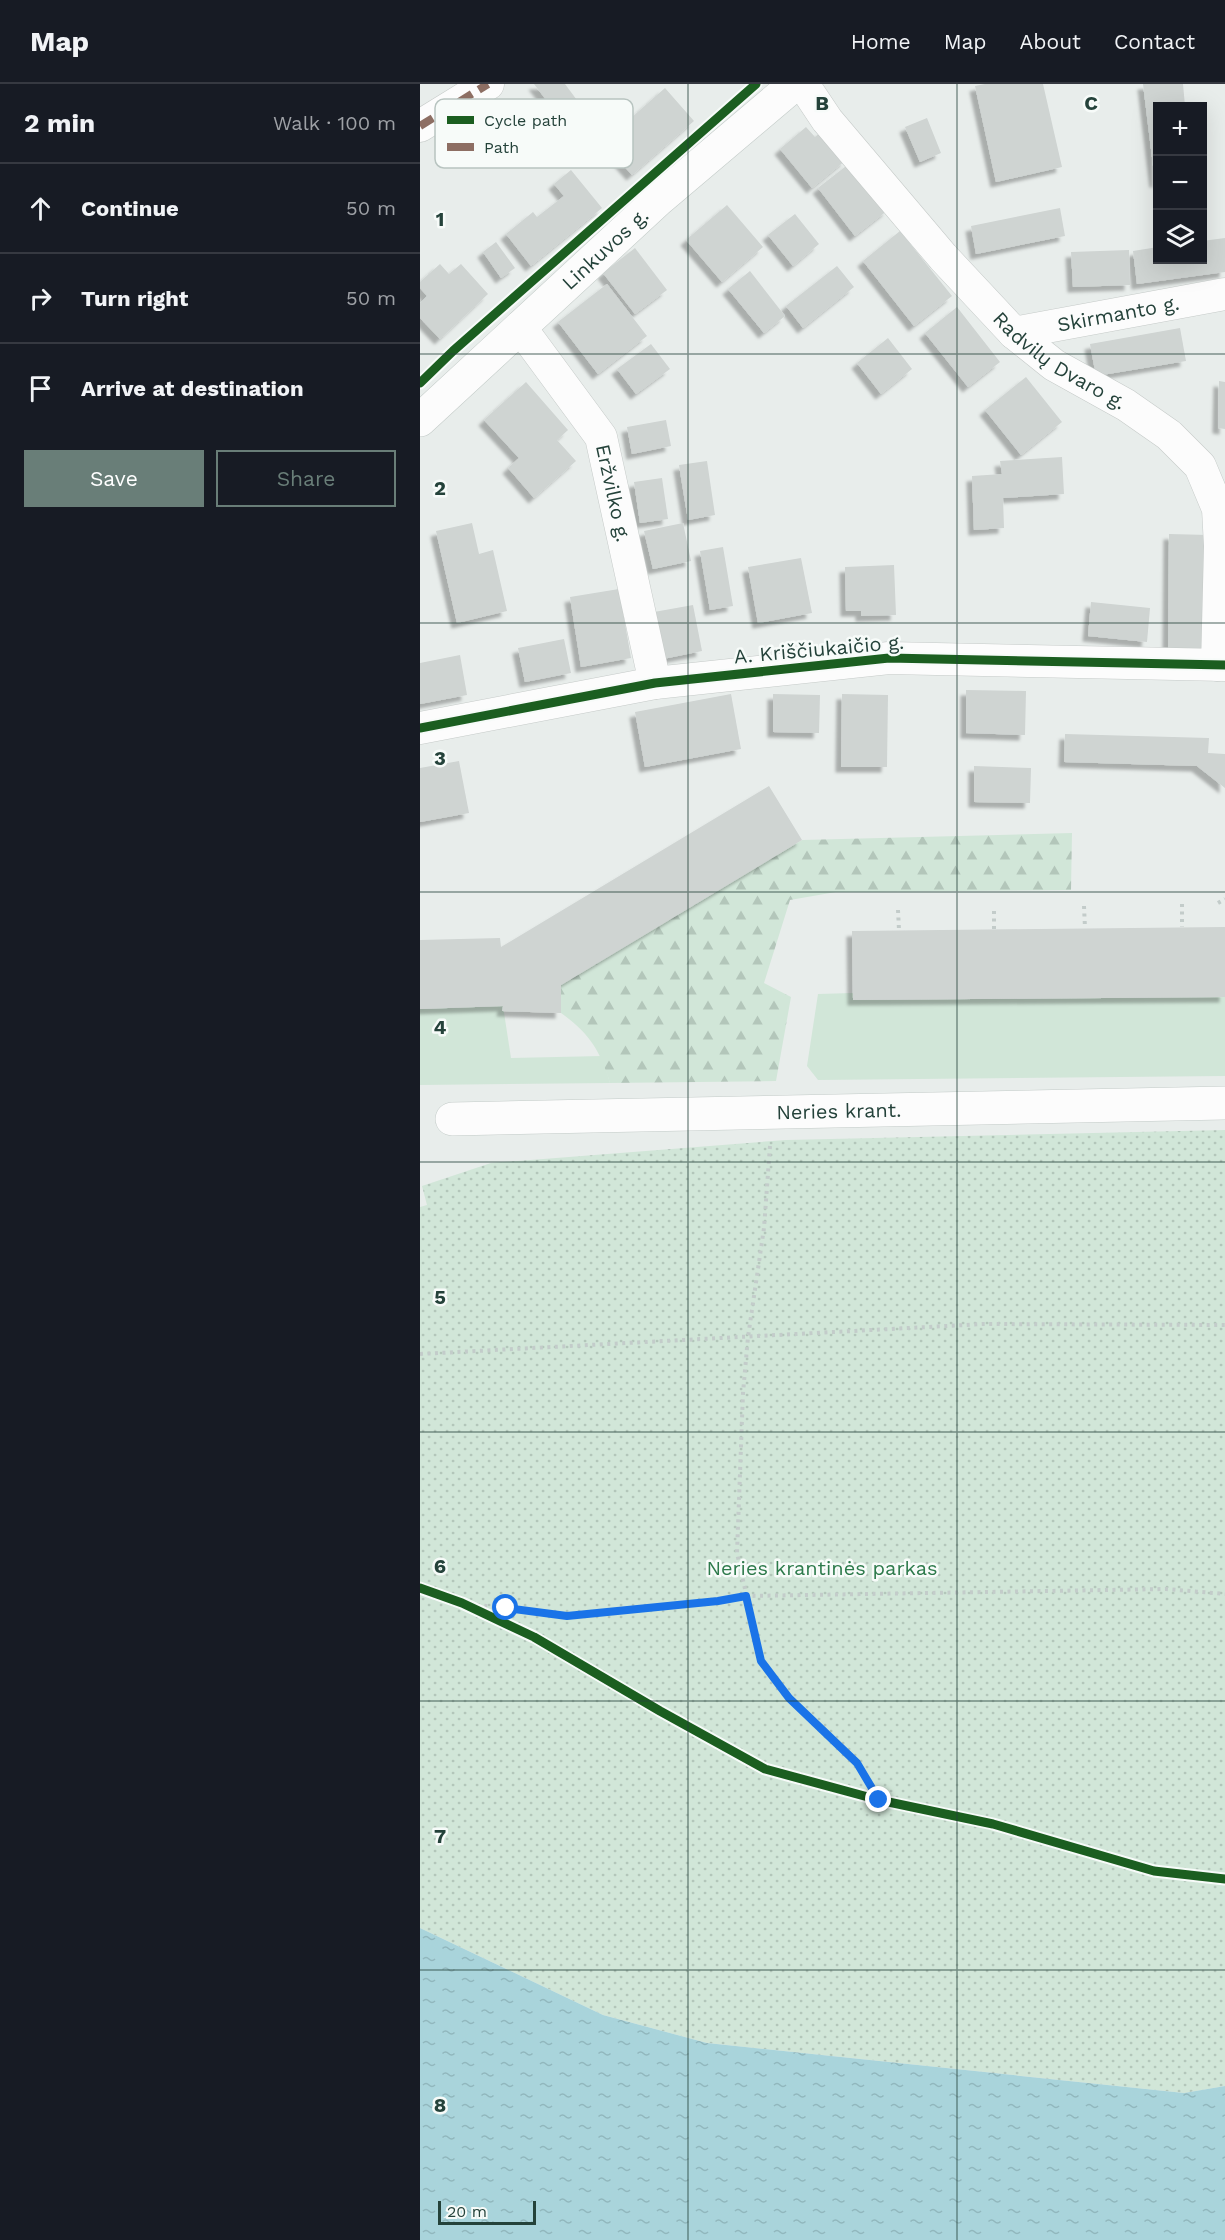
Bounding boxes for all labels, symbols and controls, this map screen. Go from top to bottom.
text: Map [30,25,89,58]
text: Home [851,29,911,54]
text: Map [944,29,987,54]
text: About [1020,29,1081,54]
text: Contact [1114,29,1195,54]
text: B [815,91,829,115]
text: C [1084,91,1098,115]
legend [435,99,633,168]
map controls [1153,102,1207,264]
button: + [1153,102,1207,156]
text: 2 min [24,108,95,138]
text: Walk · 100 m [273,111,396,135]
text: Cycle path [484,111,567,130]
text: Path [484,138,519,157]
button: − [1153,156,1207,210]
icon: ahead [24,192,57,225]
text: Continue [81,196,179,221]
text: 50 m [346,196,396,220]
street label: Linkuvos g. [557,203,653,295]
text: 1 [436,207,444,231]
button: layers [1153,210,1207,264]
icon: right [24,282,57,315]
text: Turn right [81,286,188,311]
text: 50 m [346,286,396,310]
street label: Skirmanto g. [1055,291,1181,337]
street label: Radvilų Dvaro g. [988,306,1130,415]
icon: arrive [24,372,57,405]
text: Arrive at destination [81,376,304,401]
street label: Eržvilko g. [591,442,636,544]
button: Save [24,450,204,507]
button: Share [216,450,396,507]
text: 2 [434,476,446,500]
street label: A. Kriščiukaičio g. [733,630,905,668]
text: 3 [434,746,446,770]
text: 4 [434,1015,447,1039]
street label: Neries krant. [776,1098,902,1124]
text: 5 [434,1285,446,1309]
text: 6 [434,1554,446,1578]
park label: Neries krantinės parkas [706,1556,938,1580]
route start [492,1594,518,1620]
route end [865,1786,891,1812]
text: 7 [434,1824,446,1848]
text: 8 [434,2093,446,2117]
scale bar [438,2198,536,2226]
text: 20 m [447,2202,487,2221]

